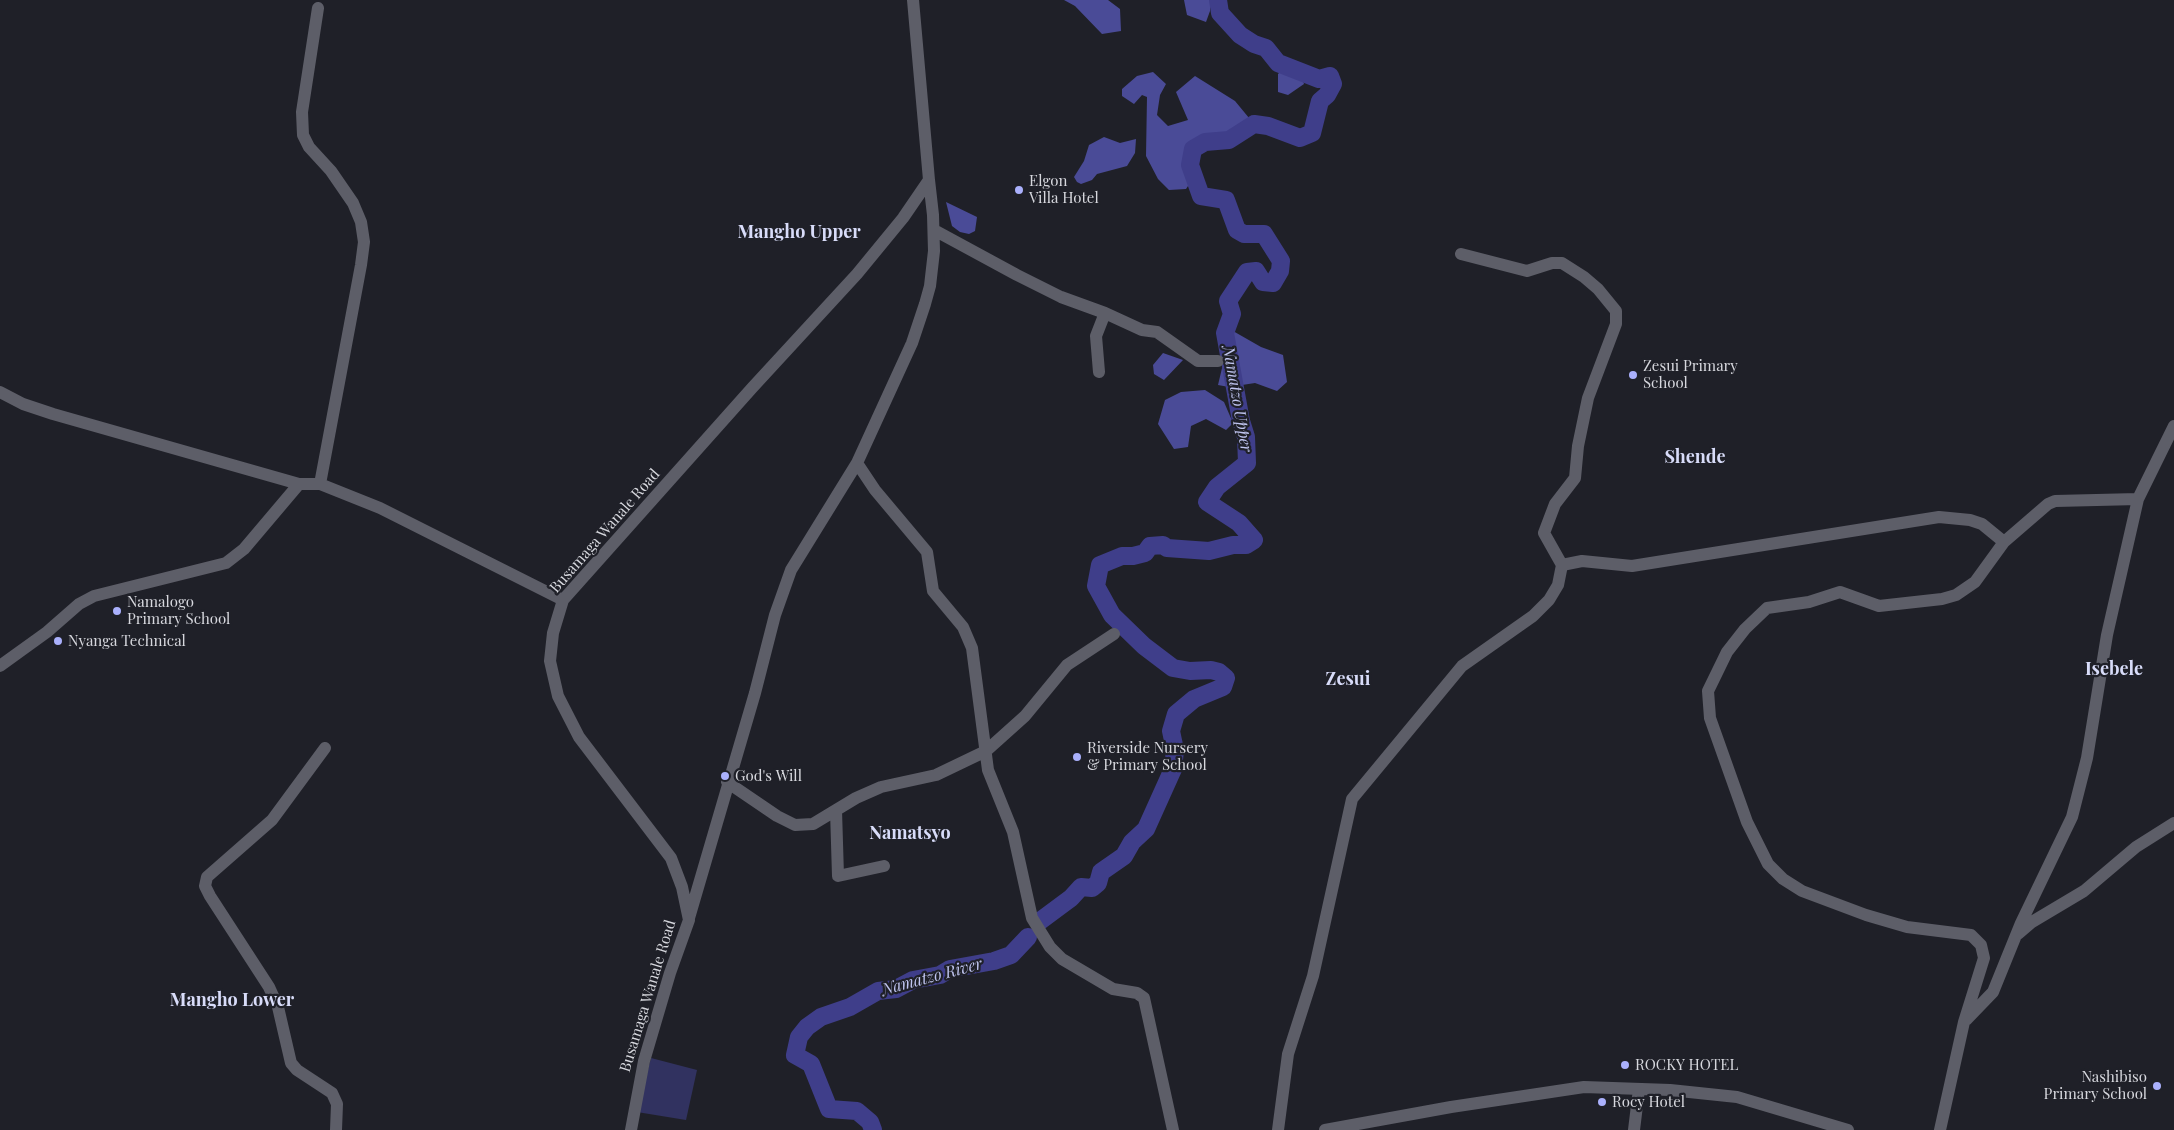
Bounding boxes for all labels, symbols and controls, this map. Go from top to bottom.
place label: Elgon Villa Hotel [1029,172,1099,207]
marker: Elgon Villa Hotel [1013,184,1025,196]
district label: Mangho Upper [737,221,861,243]
water label: Namatzo Upper [1218,344,1256,454]
place label: Zesui Primary School [1643,357,1738,392]
marker: Zesui Primary School [1627,369,1639,381]
district label: Shende [1664,446,1726,468]
street label: Busamaga Wanale Road [546,465,664,597]
place label: Namalogo Primary School [127,593,230,628]
marker: Namalogo Primary School [111,605,123,617]
place label: Nyanga Technical [68,632,186,650]
marker: Nyanga Technical [52,635,64,647]
district label: Isebele [2085,658,2143,680]
district label: Zesui [1326,668,1370,690]
place label: Riverside Nursery & Primary School [1087,739,1208,774]
marker: Riverside Nursery & Primary School [1071,751,1083,763]
place label: God's Will [735,767,802,785]
marker: God's Will [719,770,731,782]
district label: Namatsyo [869,822,951,844]
street label: Busamaga Wanale Road [616,918,680,1074]
water label: Namatzo River [880,954,984,1000]
district label: Mangho Lower [170,989,294,1011]
place label: ROCKY HOTEL [1635,1056,1738,1074]
marker: ROCKY HOTEL [1619,1059,1631,1071]
place label: Nashibiso Primary School [2044,1068,2147,1103]
marker: Nashibiso Primary School [2151,1080,2163,1092]
place label: Rocy Hotel [1612,1093,1685,1111]
marker: Rocy Hotel [1596,1096,1608,1108]

